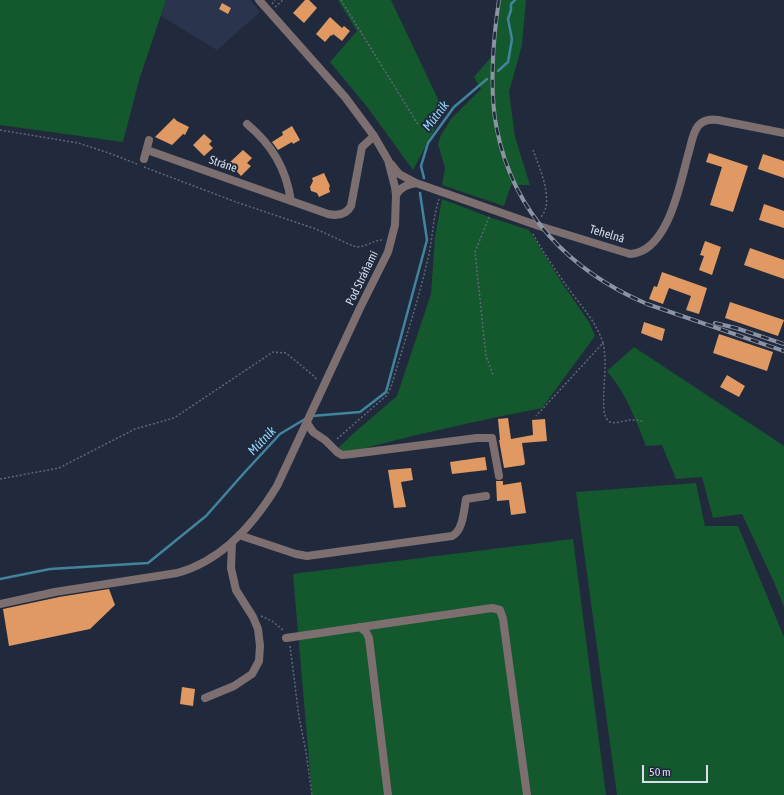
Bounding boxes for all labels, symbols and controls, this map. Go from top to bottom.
water label: Mútnik [419,98,453,134]
street label: Stráne [207,153,239,175]
street label: Tehelná [588,222,626,246]
street label: Pod Stráňami [343,248,381,308]
water label: Mútnik [245,423,279,459]
scale bar [644,757,710,783]
text: 50 m [649,765,671,779]

